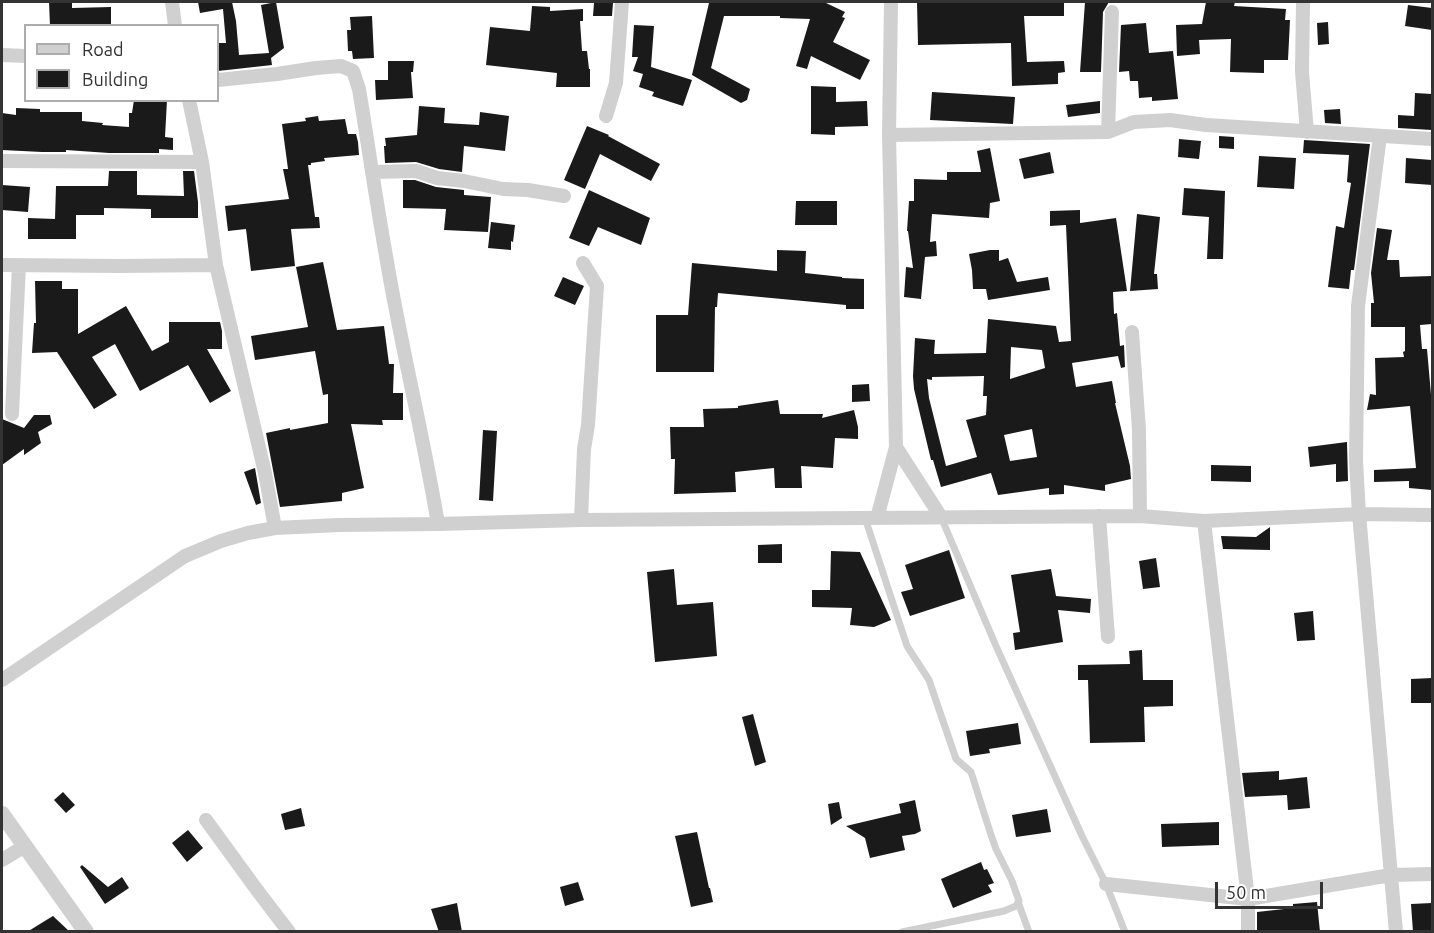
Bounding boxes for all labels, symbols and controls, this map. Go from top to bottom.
legend [24,24,219,102]
text: Road [82,39,124,59]
text: Building [82,69,148,89]
scale bar [1218,870,1326,908]
text: 50 m [1226,882,1266,902]

